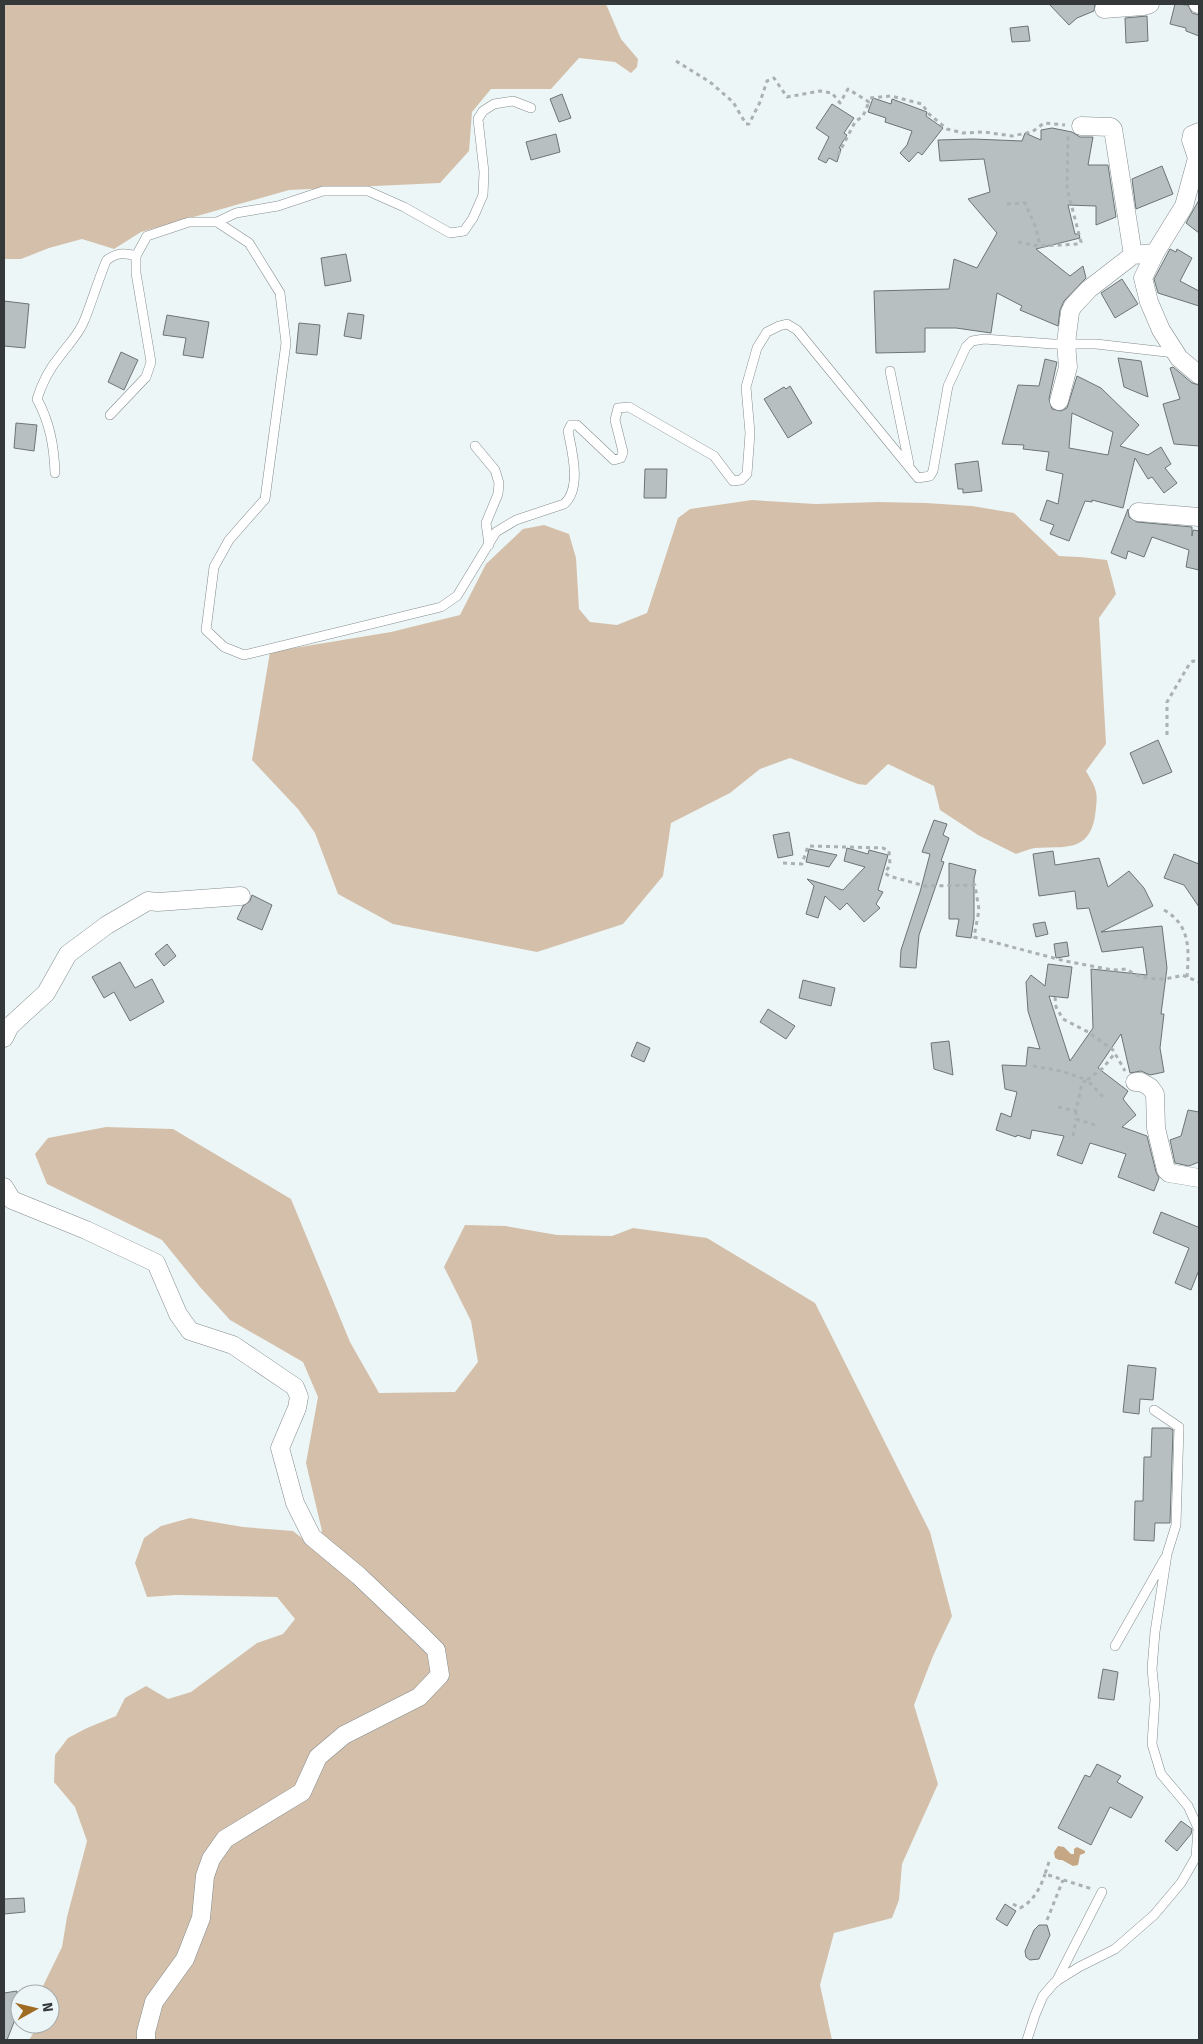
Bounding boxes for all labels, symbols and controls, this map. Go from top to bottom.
north arrow [10,1984,60,2034]
text: N [38,2001,56,2013]

